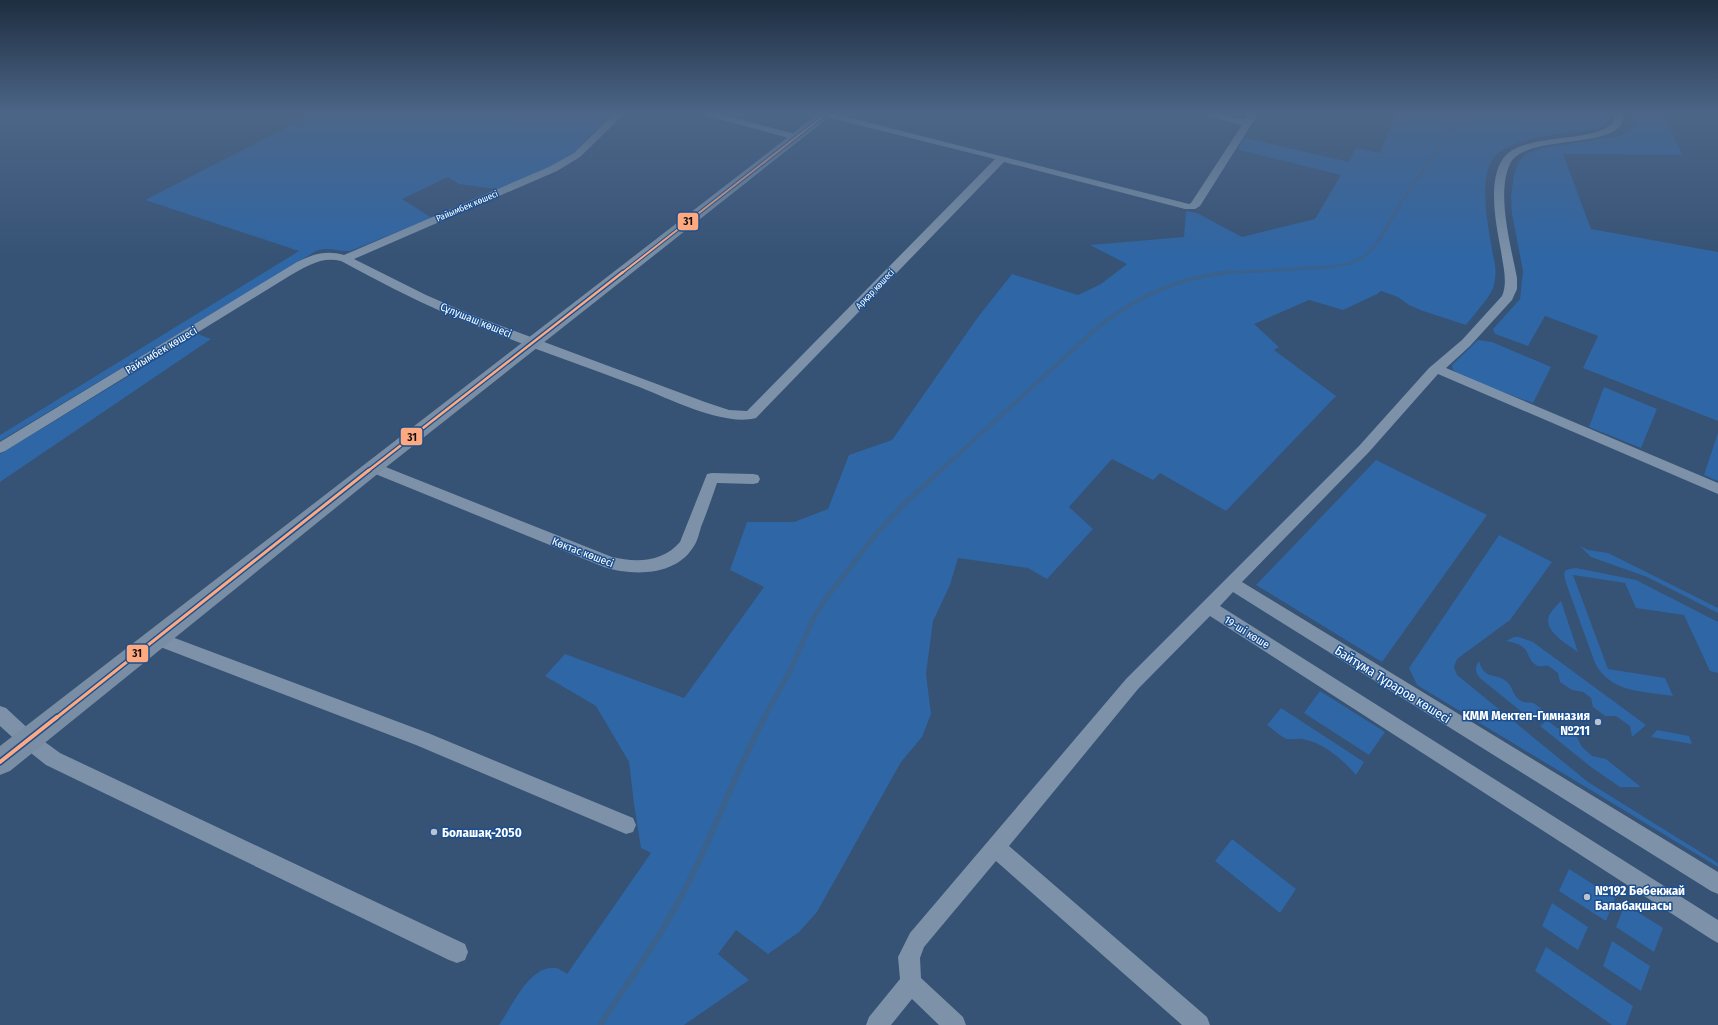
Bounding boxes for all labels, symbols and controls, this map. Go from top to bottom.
street label: Райымбек көшесі [435,188,499,224]
line badge: 31 [677,212,699,231]
text: 31 [682,215,693,228]
street label: Арқар көшесі [854,267,896,311]
street label: Сұлушаш көшесі [438,300,514,341]
street label: Райымбек көшесі [123,324,200,377]
line badge: 31 [400,427,423,446]
text: 31 [406,431,417,444]
street label: Көктас көшесі [550,535,616,570]
street label: 19-ші көше [1222,613,1272,651]
street label: Байтұма Тұраров көшесі [1332,643,1453,726]
line badge: 31 [126,644,149,663]
text: 31 [131,647,142,660]
place label: КММ Мектеп-Гимназия №211 [1462,708,1590,738]
marker: КММ Мектеп-Гимназия №211 [1593,717,1603,727]
place label: Болашақ-2050 [442,825,522,840]
marker: Болашақ-2050 [429,827,439,837]
place label: №192 Бөбекжай Балабақшасы [1595,883,1685,913]
marker: №192 Бөбекжай Балабақшасы [1582,892,1592,902]

